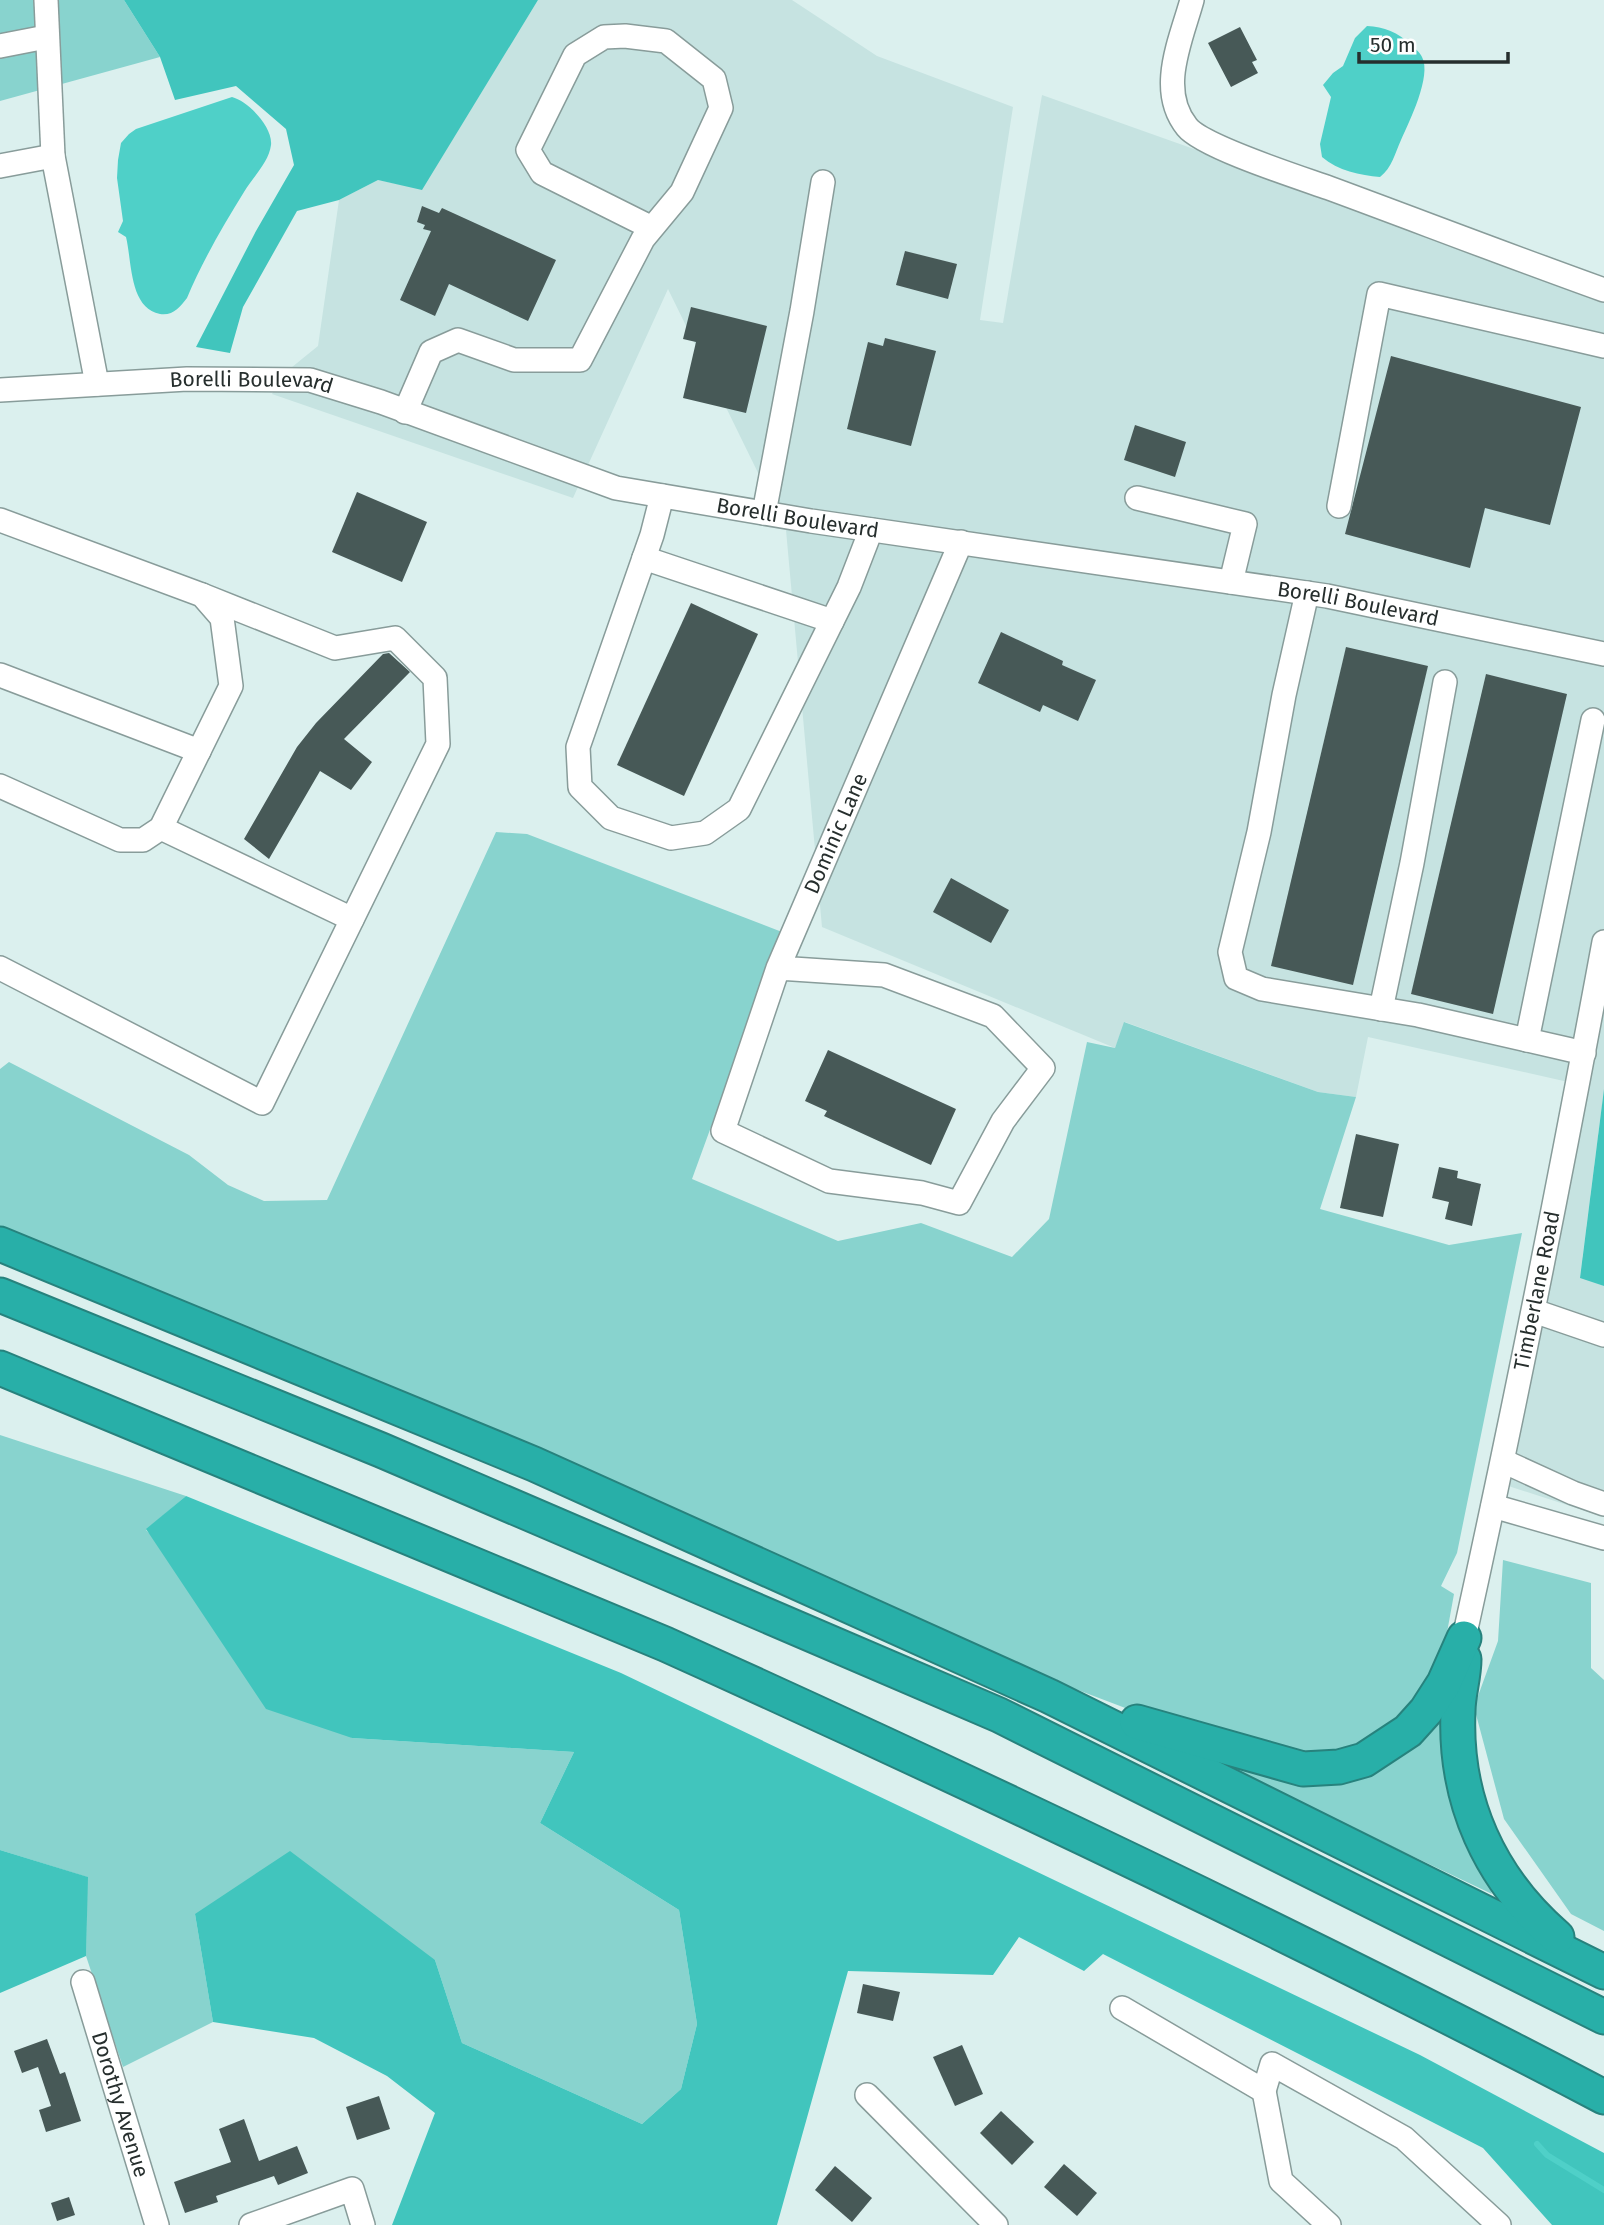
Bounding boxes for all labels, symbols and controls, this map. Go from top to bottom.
scale bar [1359,21,1508,65]
text: 50 m [1370,32,1416,58]
street label: Borelli Boulevard [169,366,336,399]
street label: Borelli Boulevard [714,492,880,544]
street label: Borelli Boulevard [1276,576,1441,632]
street label: Dominic Lane [798,769,873,898]
street label: Timberlane Road [1508,1209,1566,1373]
street label: Dorothy Avenue [86,2028,155,2180]

